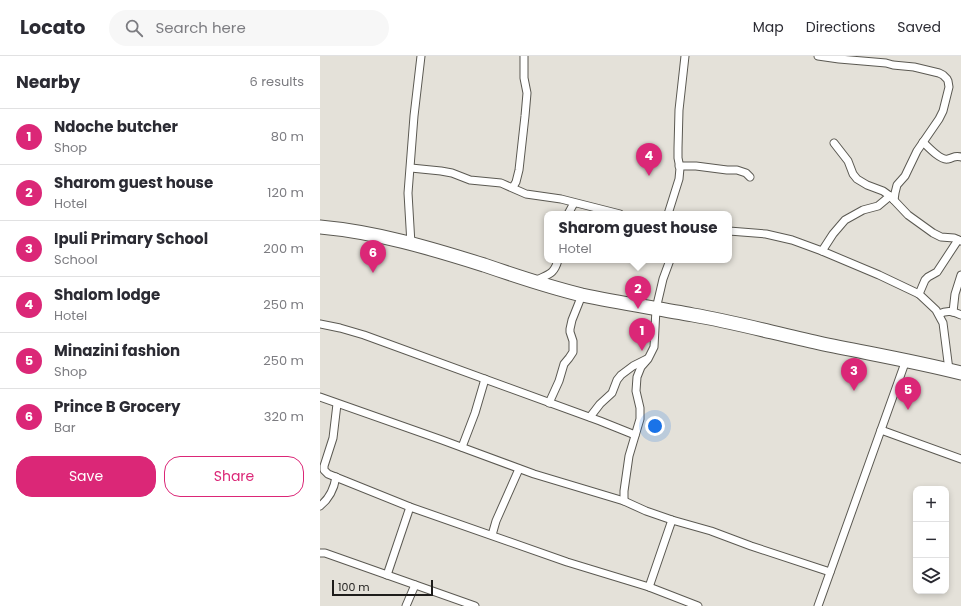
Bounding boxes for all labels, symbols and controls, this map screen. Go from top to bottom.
search box [109,10,389,46]
text: Locato [20,14,85,41]
icon: search [123,17,145,39]
text: Search here [155,17,246,38]
text: Map [753,17,784,37]
text: Directions [806,17,875,37]
text: Saved [897,17,941,37]
text: Nearby [16,70,80,94]
text: 6 results [250,72,304,91]
text: Ndoche butcher [54,116,178,137]
text: 1 [27,127,31,146]
text: 80 m [271,127,304,146]
text: Shop [54,138,87,157]
pin: 4 [636,143,662,176]
text: Sharom guest house [54,172,213,193]
text: 2 [25,183,33,202]
text: 120 m [267,183,304,202]
text: Hotel [54,194,87,213]
popup [544,211,732,263]
text: Sharom guest house [558,217,718,238]
text: Ipuli Primary School [54,228,208,249]
text: 3 [25,239,33,258]
text: 200 m [263,239,304,258]
text: Hotel [558,239,592,258]
pin: 6 [360,240,386,273]
text: School [54,250,98,269]
pin: 2 [625,276,651,309]
text: Shalom lodge [54,284,160,305]
text: 4 [25,295,33,314]
text: 250 m [263,295,304,314]
text: Hotel [54,306,87,325]
pin: 1 [629,318,655,351]
text: Minazini fashion [54,340,180,361]
text: 5 [25,351,33,370]
text: 250 m [263,351,304,370]
pin: 3 [841,358,867,391]
text: Shop [54,362,87,381]
pin: 5 [895,377,921,410]
text: Prince B Grocery [54,396,181,417]
text: 6 [25,407,33,426]
text: 320 m [264,407,304,426]
your location [645,416,665,436]
text: Bar [54,418,76,437]
button: Save [16,456,156,497]
button: Share [164,456,304,497]
map controls [913,486,949,594]
button: + [913,486,949,522]
button: − [913,522,949,558]
button: layers [913,558,949,594]
scale bar [332,578,433,597]
text: 100 m [338,579,370,595]

